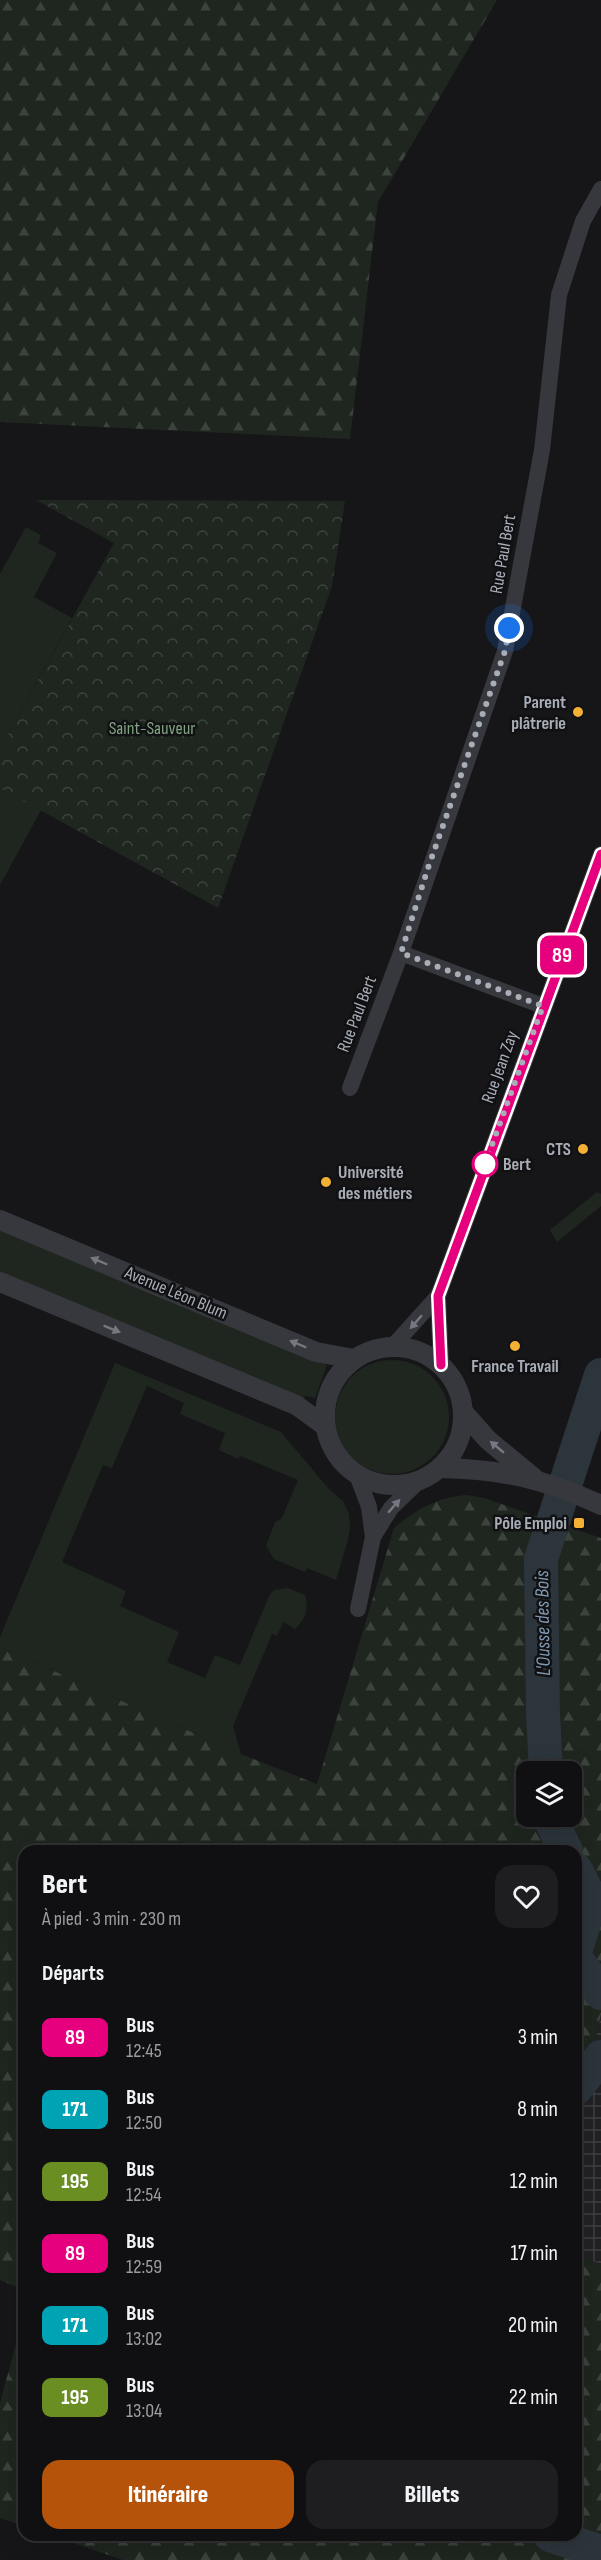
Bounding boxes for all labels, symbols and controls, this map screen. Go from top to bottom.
street label: Rue Paul Bert [486,512,520,595]
your location [494,613,524,643]
place label: Parent plâtrerie [511,692,566,734]
marker: Parent plâtrerie [571,705,585,719]
park label: Saint-Sauveur [109,718,195,739]
line badge: 89 [535,936,589,974]
text: 89 [552,943,572,968]
street label: Rue Paul Bert [333,972,381,1055]
street label: Rue Jean Zay [477,1028,523,1106]
place label: CTS [546,1139,571,1160]
marker: CTS [576,1142,590,1156]
marker: Bert [472,1151,498,1177]
place label: Bert [503,1154,531,1175]
place label: Université des métiers [338,1162,413,1204]
marker: Université des métiers [319,1175,333,1189]
one-way arrow [89,1256,107,1266]
street label: Avenue Léon Blum [121,1262,230,1324]
one-way arrow [410,1314,423,1329]
one-way arrow [104,1324,122,1334]
one-way arrow [289,1339,307,1348]
marker: France Travail [508,1339,522,1353]
place label: France Travail [471,1356,559,1377]
one-way arrow [490,1441,505,1454]
one-way arrow [387,1499,401,1514]
place label: Pôle Emploi [494,1513,567,1534]
marker: Pôle Emploi [572,1516,586,1530]
water label: L'Ousse des Bois [530,1570,556,1676]
map controls [516,1761,582,1827]
button: layers [516,1761,582,1827]
button: heart [495,1865,558,1928]
text: Bert [42,1868,87,1901]
text: À pied · 3 min · 230 m [42,1907,181,1931]
text: Départs [42,1960,104,1987]
text: Bus [126,2012,155,2039]
text: 3 min [518,2024,558,2051]
text: 89 [65,2025,85,2050]
text: 12:45 [126,2039,162,2063]
text: Bus [126,2084,155,2111]
text: 8 min [517,2096,558,2123]
text: 171 [62,2097,88,2122]
text: 12:50 [126,2111,162,2135]
text: Bus [126,2156,155,2183]
text: 12 min [510,2168,558,2195]
text: 195 [61,2169,89,2194]
text: 12:54 [126,2183,162,2207]
text: Bus [126,2228,155,2255]
text: 17 min [510,2240,558,2267]
text: 89 [65,2241,85,2266]
text: 12:59 [126,2255,162,2279]
text: Bus [126,2300,155,2327]
text: 20 min [508,2312,558,2339]
text: 171 [62,2313,88,2338]
text: 13:02 [126,2327,162,2351]
text: Bus [126,2372,155,2399]
text: 22 min [509,2384,558,2411]
text: 195 [61,2385,89,2410]
text: 13:04 [126,2399,162,2423]
button: Itinéraire [42,2460,294,2529]
button: Billets [306,2460,558,2529]

